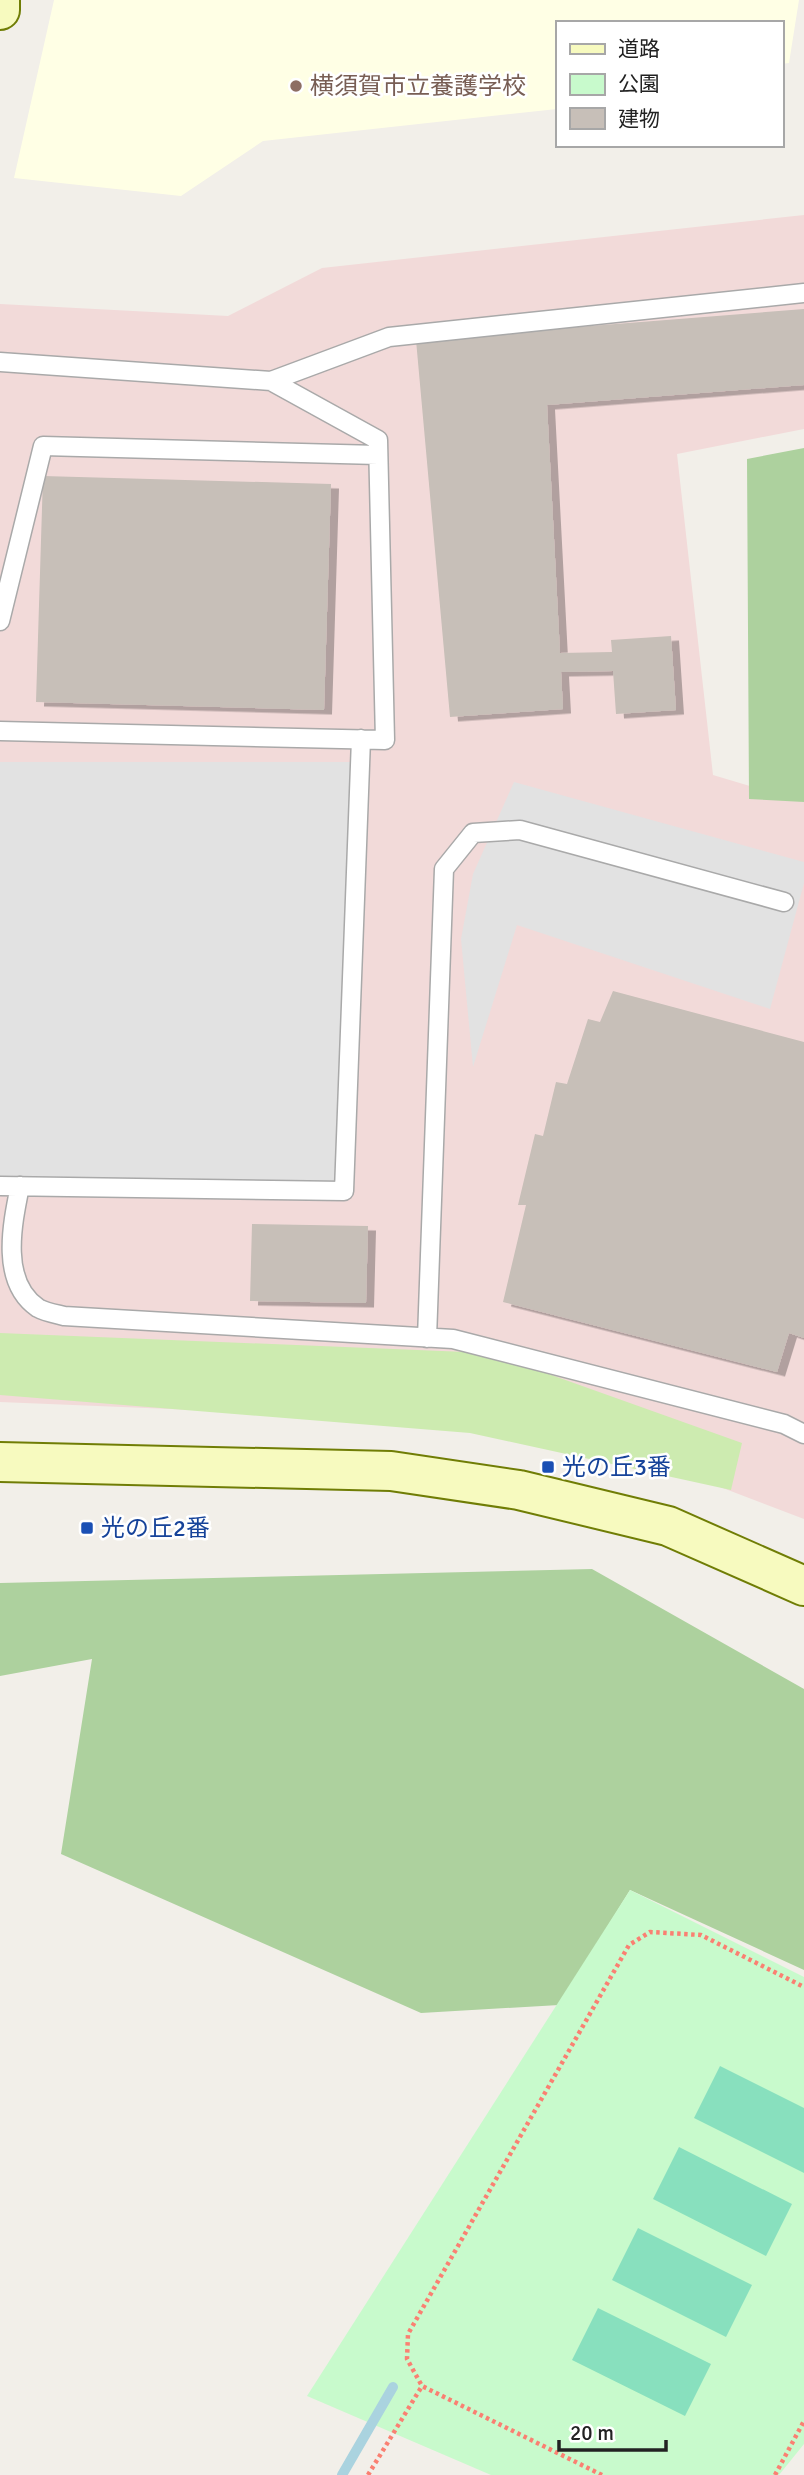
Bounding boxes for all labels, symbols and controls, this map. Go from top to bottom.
legend [556,21,783,147]
text: 道路 [618,36,660,62]
place label: 横須賀市立養護学校 [310,71,526,101]
text: 公園 [618,71,660,97]
marker: 横須賀市立養護学校 [288,78,304,94]
text: 建物 [618,106,660,132]
place label: 光の丘3番 [562,1452,671,1482]
marker: 光の丘3番 [540,1459,556,1475]
place label: 光の丘2番 [101,1513,210,1543]
marker: 光の丘2番 [79,1520,95,1536]
scale bar [559,2408,666,2452]
text: 20 m [570,2420,614,2446]

